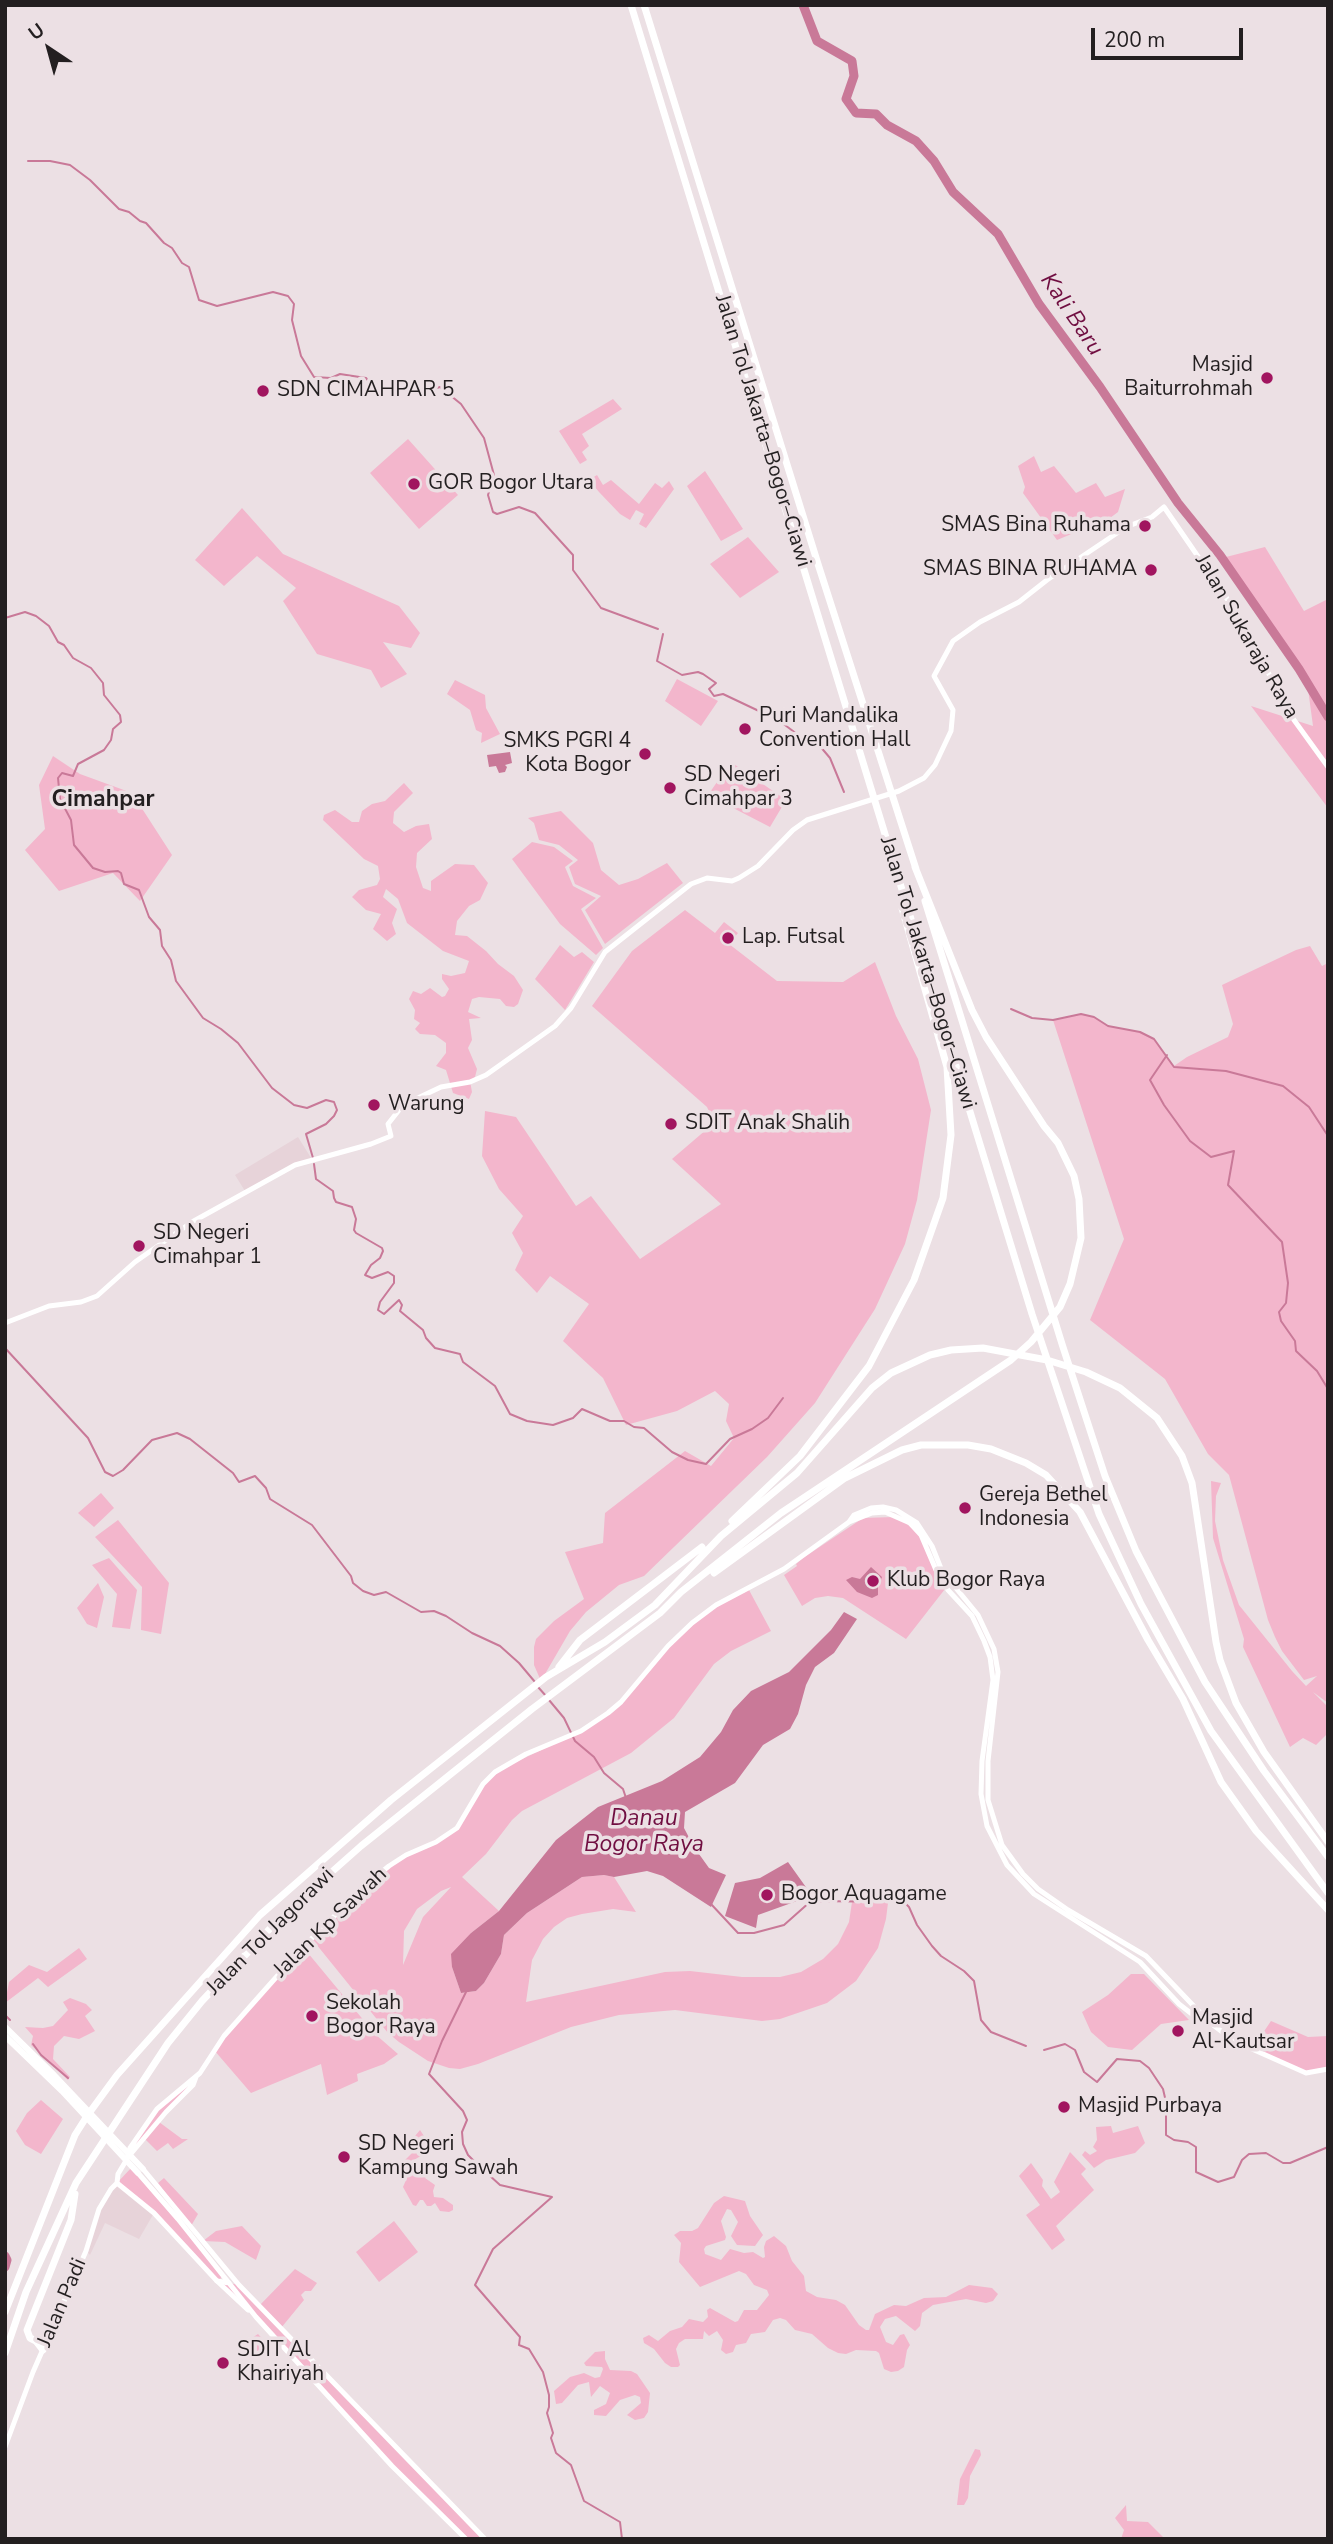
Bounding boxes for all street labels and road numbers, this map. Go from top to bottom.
street label: Jalan Tol Jakarta–Bogor–Ciawi [709,292,815,570]
street label: Jalan Sukaraja Raya [1189,550,1303,724]
street label: Jalan Tol Jakarta–Bogor–Ciawi [874,834,980,1112]
street label: Jalan Tol Jagorawi [202,1863,340,2001]
street label: Jalan Kp Sawah [269,1863,393,1983]
street label: Jalan Padi [33,2255,93,2351]

